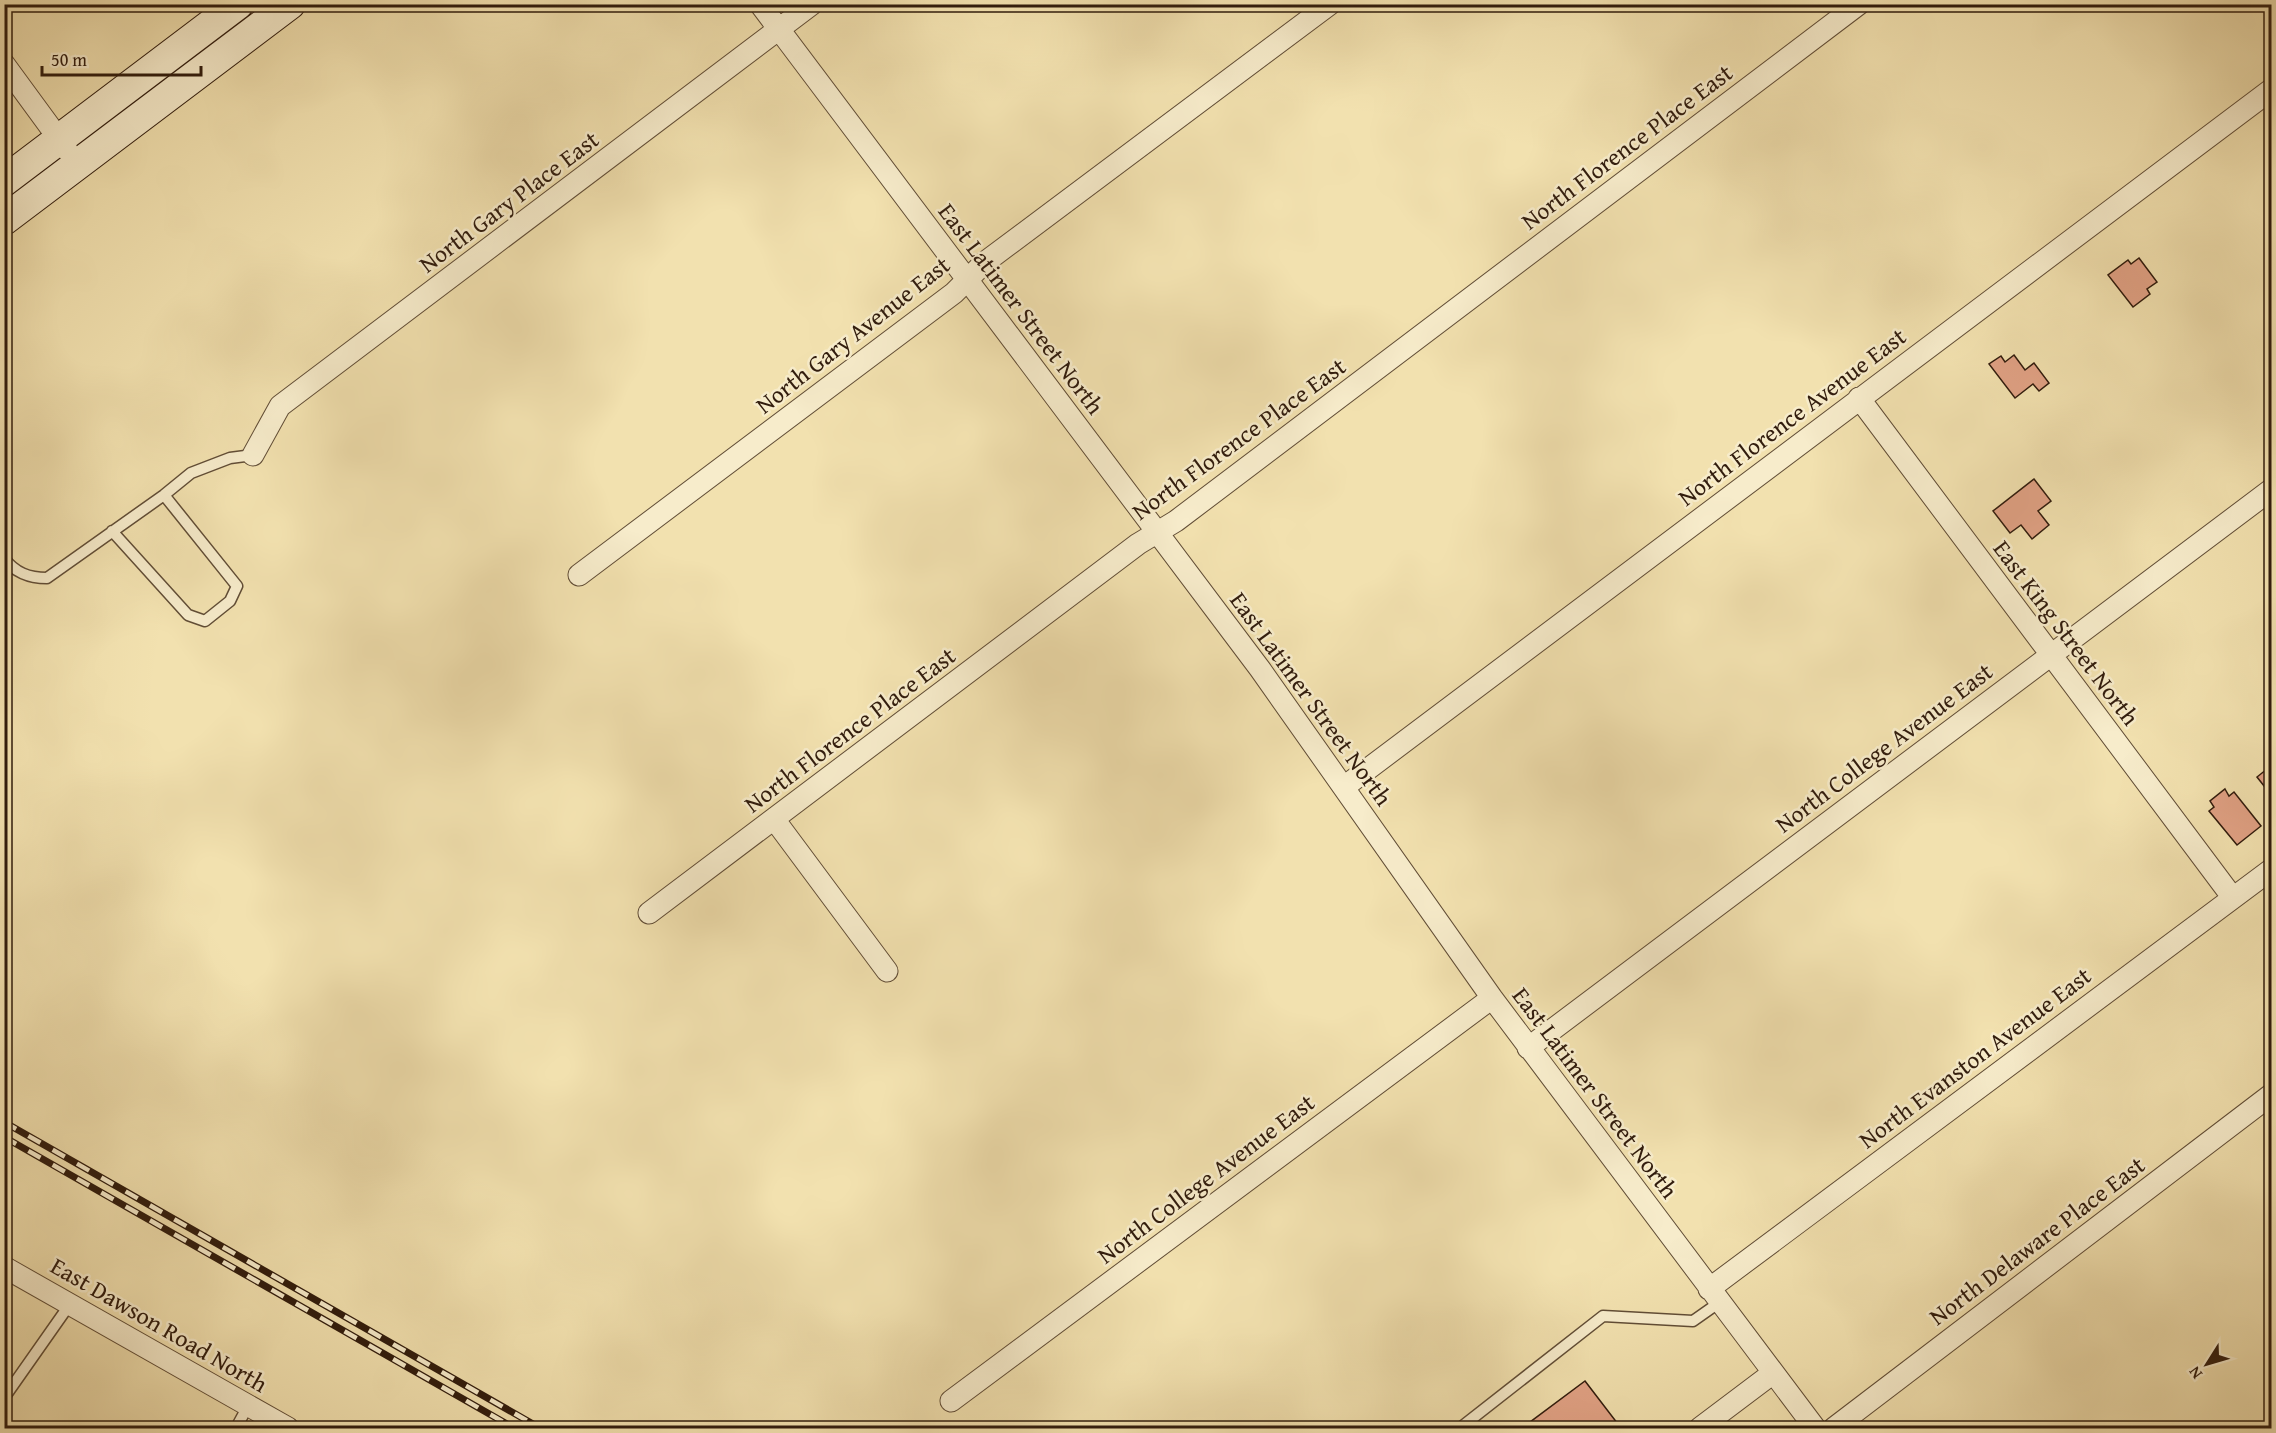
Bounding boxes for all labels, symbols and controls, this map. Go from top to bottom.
scale bar [42,39,201,77]
text: 50 m [51,46,87,73]
street label: North Florence Place East [1514,55,1740,238]
street label: North Gary Place East [411,122,606,281]
street label: East Latimer Street North [930,196,1113,422]
street label: North Gary Avenue East [748,247,958,422]
street label: North Florence Avenue East [1670,319,1914,514]
street label: North Florence Place East [1125,349,1353,528]
street label: East King Street North [1985,533,2148,733]
street label: East Latimer Street North [1222,585,1401,813]
street label: North Florence Place East [737,638,963,821]
street label: North College Avenue East [1768,654,2000,841]
street label: North Evanston Avenue East [1851,958,2099,1157]
street label: East Latimer Street North [1504,980,1687,1206]
street label: North College Avenue East [1090,1085,1322,1272]
street label: North Delaware Place East [1921,1147,2152,1334]
street label: East Dawson Road North [44,1248,275,1401]
north arrow [2177,1334,2237,1394]
text: N [2182,1361,2208,1385]

